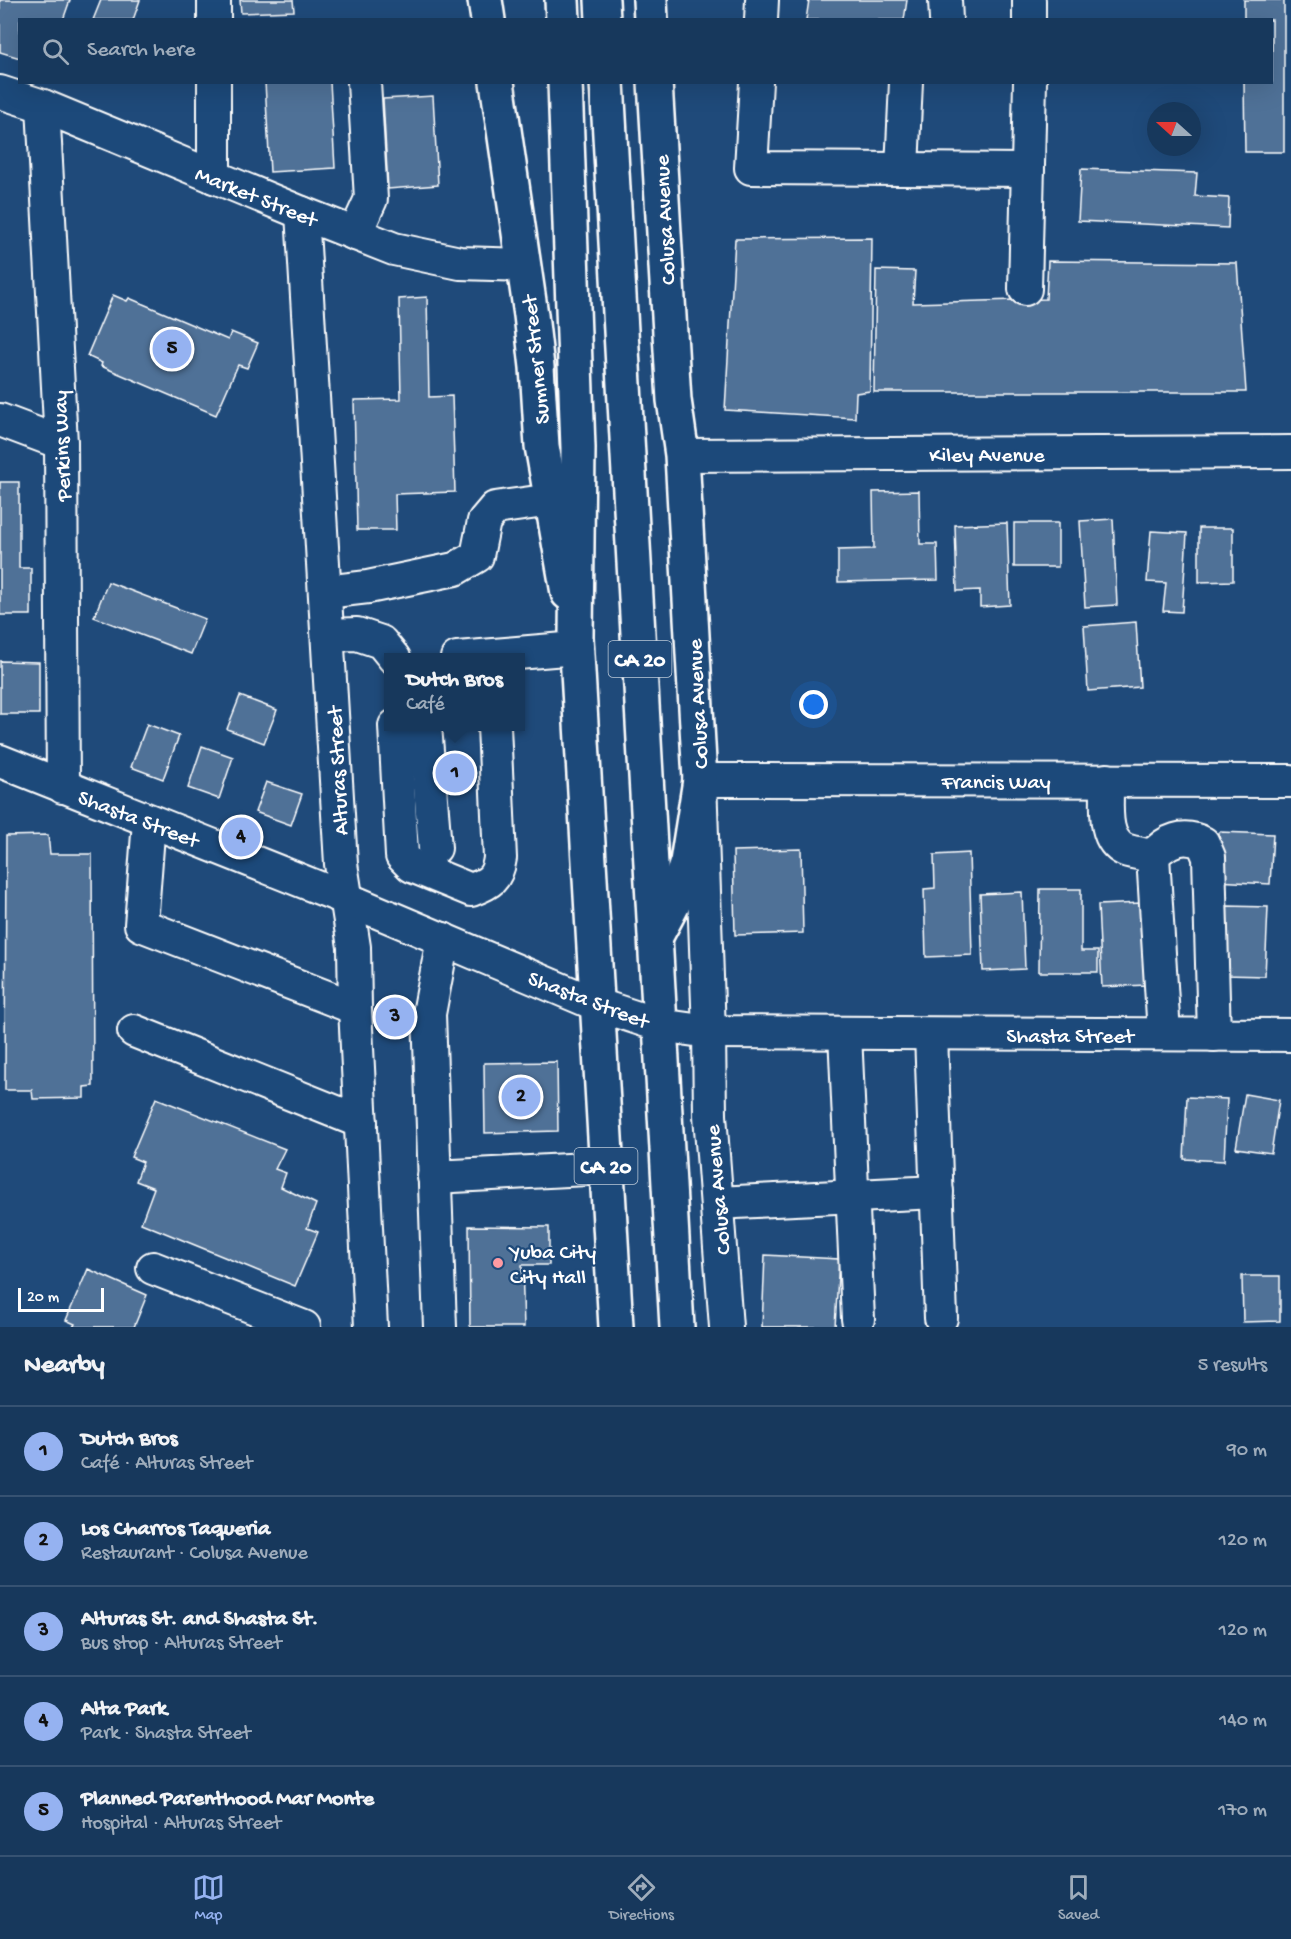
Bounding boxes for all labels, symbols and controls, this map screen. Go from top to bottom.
search box [18,18,1273,84]
icon: search [39,35,72,68]
text: Search here [87,38,195,64]
north arrow [1147,102,1201,156]
street label: Colusa Avenue [651,153,683,285]
street label: Market Street [191,162,322,236]
street label: Sumner Street [518,292,558,425]
pin: 5 [152,326,192,372]
street label: Perkins Way [49,390,79,503]
street label: Kiley Avenue [929,444,1045,470]
street label: Colusa Avenue [684,637,716,769]
road number: CA 20 [608,641,672,677]
popup [384,653,525,731]
text: Dutch Bros [406,668,503,694]
your location [799,690,828,719]
text: Café [406,694,445,717]
street label: Alturas Street [324,704,356,836]
pin: 1 [436,750,474,796]
street label: Francis Way [940,771,1051,797]
street label: Shasta Street [73,786,204,856]
pin: 4 [222,814,260,860]
street label: Shasta Street [523,967,654,1037]
pin: 3 [376,994,414,1040]
street label: Shasta Street [1006,1025,1136,1051]
pin: 2 [502,1074,540,1120]
street label: Colusa Avenue [701,1123,739,1256]
road number: CA 20 [574,1148,638,1184]
place label: Yuba City City Hall [508,1241,596,1292]
marker: Yuba City City Hall [491,1256,505,1270]
scale bar [18,1285,104,1312]
text: 20 m [27,1289,59,1308]
text: Nearby [24,1351,105,1382]
text: 5 results [1198,1355,1267,1378]
text: Dutch Bros [81,1427,178,1453]
text: 1 [39,1440,48,1463]
text: 90 m [1227,1440,1267,1463]
text: Café · Alturas Street [81,1453,253,1476]
text: Los Charros Taqueria [81,1517,270,1543]
text: 2 [39,1530,48,1553]
text: 120 m [1219,1530,1267,1553]
text: Restaurant · Colusa Avenue [81,1543,308,1566]
text: Alturas St. and Shasta St. [81,1607,318,1633]
text: 3 [38,1620,49,1643]
text: 120 m [1219,1620,1267,1643]
text: Bus stop · Alturas Street [81,1633,282,1656]
text: Alta Park [81,1697,167,1723]
text: 4 [39,1710,48,1733]
text: 140 m [1219,1710,1267,1733]
text: Park · Shasta Street [81,1723,251,1746]
text: Planned Parenthood Mar Monte [81,1787,374,1813]
text: 5 [38,1800,49,1823]
text: 170 m [1218,1800,1267,1823]
text: Hospital · Alturas Street [81,1813,281,1836]
tab: Map [192,1871,225,1926]
tab: Directions [609,1871,674,1926]
tab: Saved [1058,1871,1099,1926]

